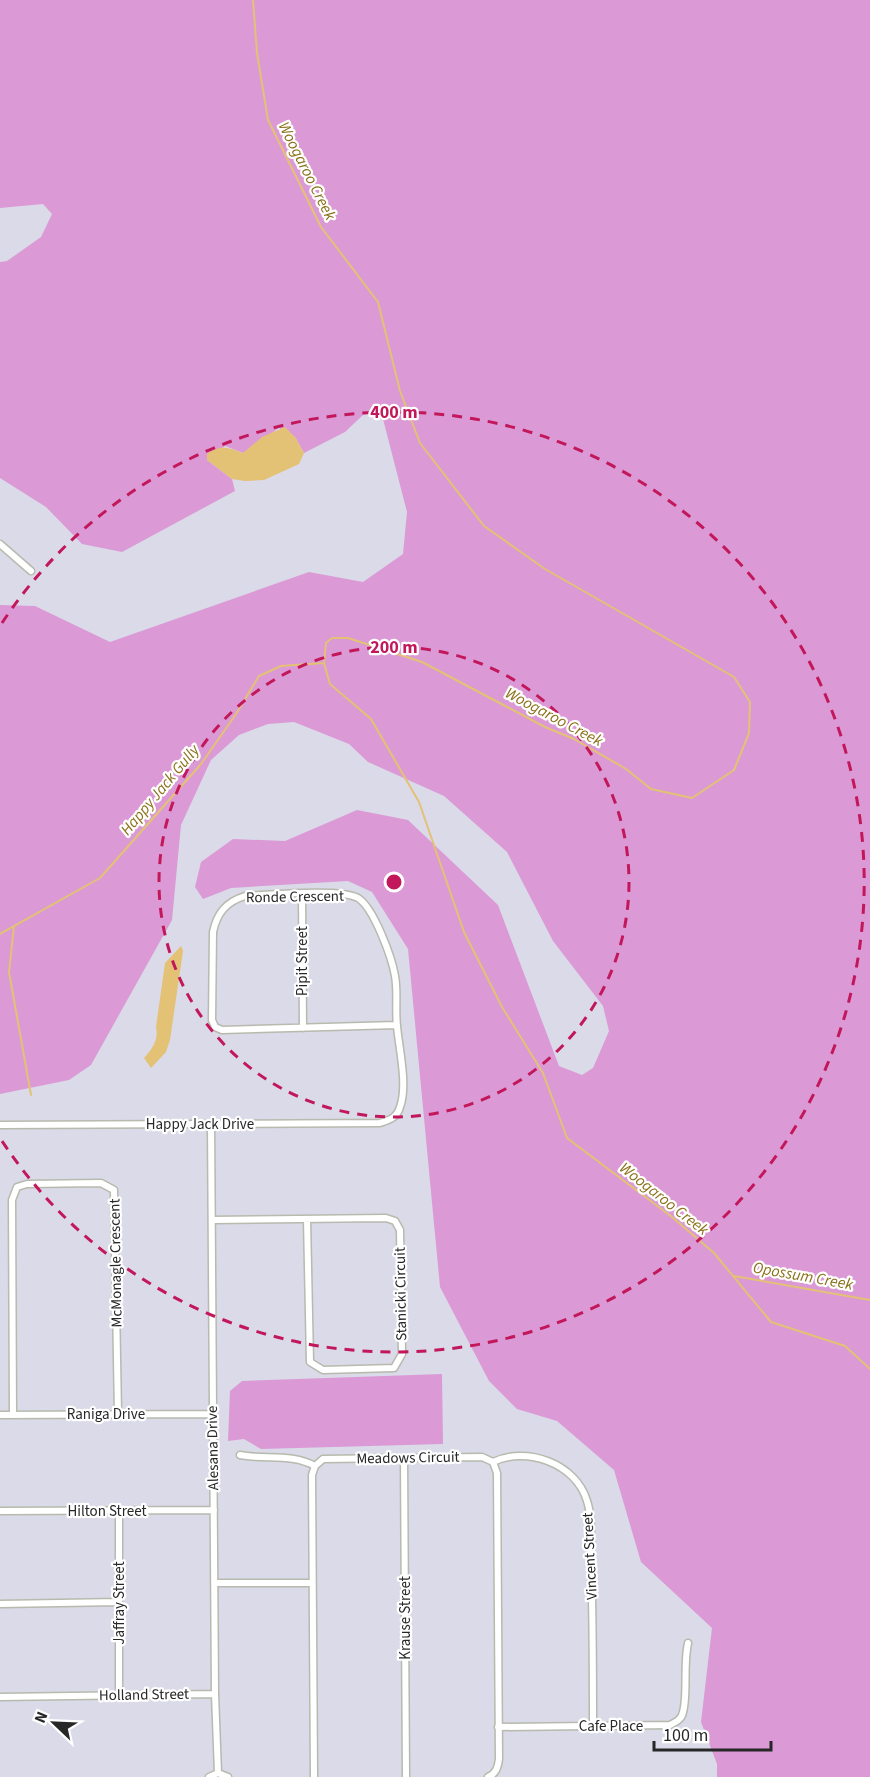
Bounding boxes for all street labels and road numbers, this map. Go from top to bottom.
street label: Ronde Crescent [246,886,344,908]
street label: Pipit Street [292,926,313,996]
street label: Happy Jack Drive [146,1114,254,1135]
street label: McMonagle Crescent [104,1198,128,1328]
street label: Stanicki Circuit [390,1247,412,1341]
street label: Raniga Drive [67,1404,145,1425]
street label: Alesana Drive [202,1406,224,1490]
street label: Meadows Circuit [356,1447,460,1469]
street label: Hilton Street [67,1501,147,1522]
street label: Vincent Street [577,1512,603,1600]
street label: Jaffray Street [109,1561,130,1645]
street label: Krause Street [395,1576,416,1660]
street label: Holland Street [99,1684,189,1706]
street label: Cafe Place [579,1716,643,1737]

